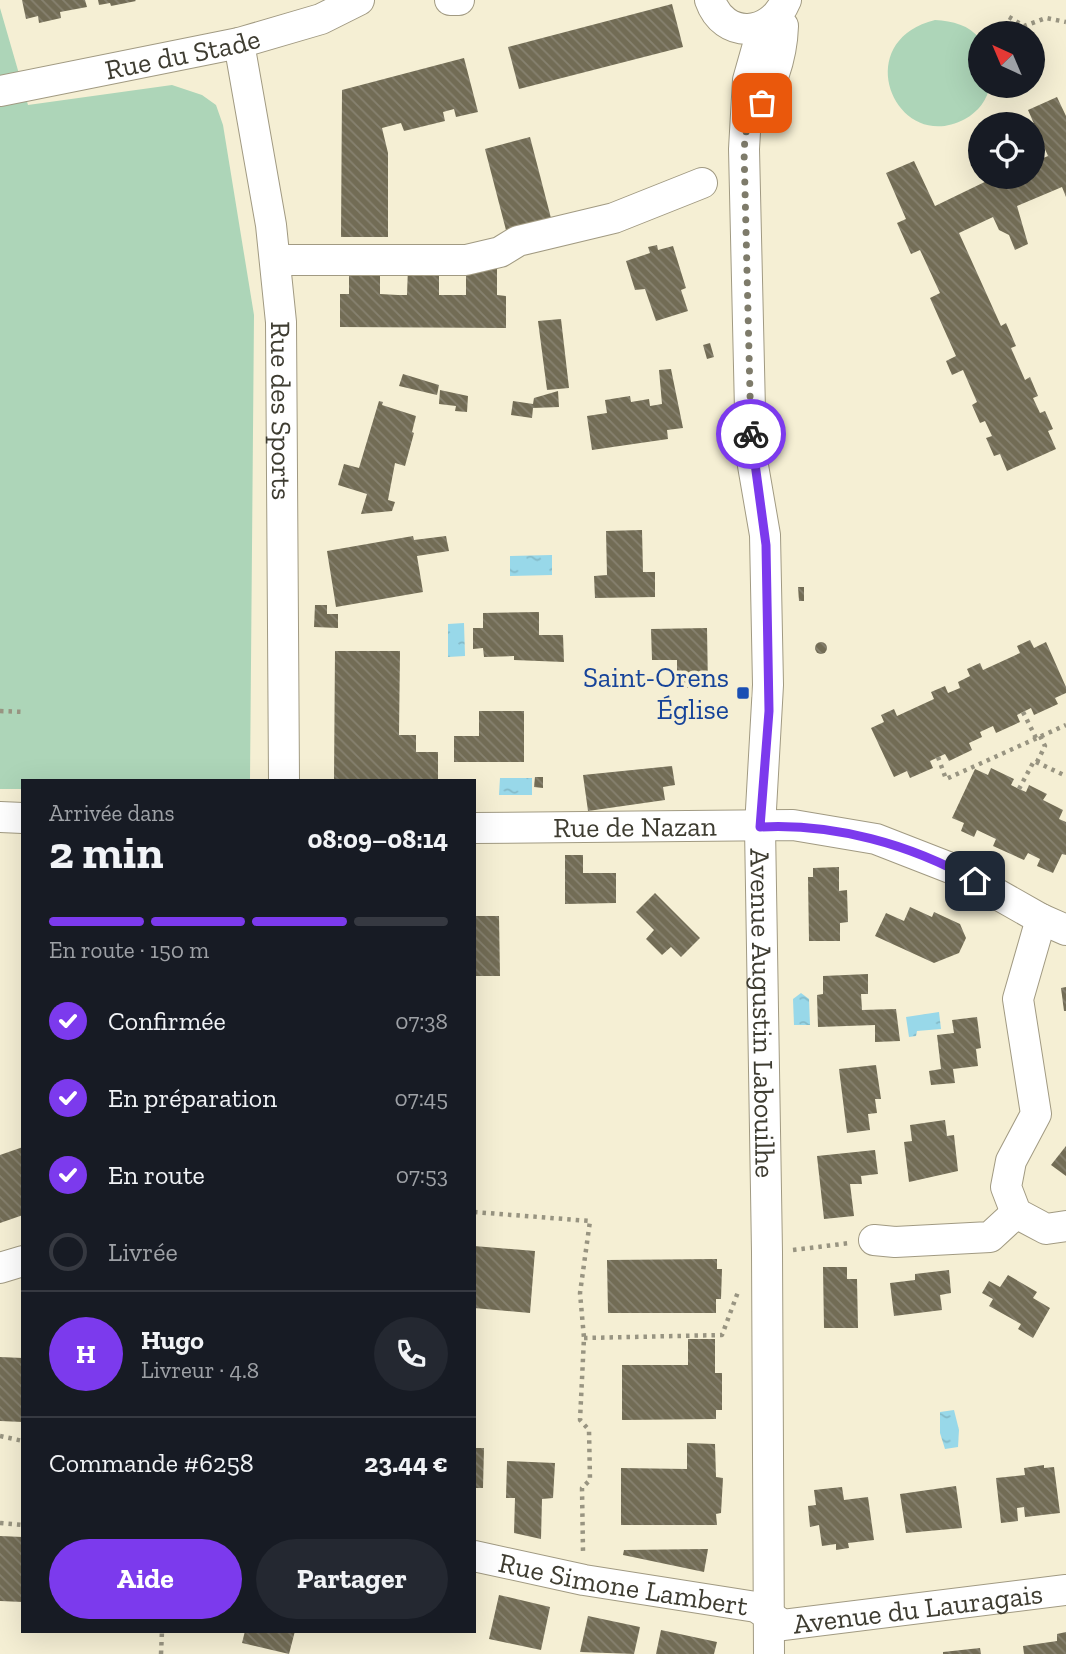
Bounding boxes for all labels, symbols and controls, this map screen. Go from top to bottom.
north arrow [968,21,1045,98]
map controls [968,21,1045,189]
street label: Rue du Stade [102,22,264,87]
pin [732,73,792,133]
icon: bag [743,84,781,122]
button: locate [968,112,1045,189]
street label: Rue des Sports [264,321,298,500]
courier [716,399,786,469]
icon: bike [732,415,770,453]
place label: Saint-Orens Église [583,661,729,726]
marker: Saint-Orens Église [735,685,751,701]
text: Arrivée dans [49,799,175,827]
street label: Rue de Nazan [553,810,717,844]
text: 08:09–08:14 [308,823,448,855]
text: 2 min [49,825,164,880]
street label: Avenue Augustin Labouilhe [743,848,782,1178]
pin [945,851,1005,911]
icon: home [956,862,994,900]
text: En route · 150 m [49,936,209,964]
icon: check [49,1002,87,1040]
text: Confirmée [108,1005,226,1037]
text: 07:38 [395,1007,448,1035]
icon: check [49,1079,87,1117]
text: En préparation [108,1082,277,1114]
text: 07:45 [395,1084,448,1112]
icon: check [49,1156,87,1194]
text: En route [108,1159,205,1191]
text: 07:53 [396,1161,448,1189]
text: Livrée [108,1236,178,1268]
button: phone [374,1317,448,1391]
text: Hugo [141,1324,204,1356]
text: H [76,1338,96,1370]
text: Livreur · 4.8 [141,1356,259,1384]
text: Commande #6258 [49,1447,254,1479]
text: 23.44 € [364,1447,448,1479]
button: Aide [49,1539,242,1619]
button: Partager [256,1539,448,1619]
street label: Rue Simone Lambert [495,1546,751,1623]
street label: Avenue du Lauragais [791,1577,1045,1641]

